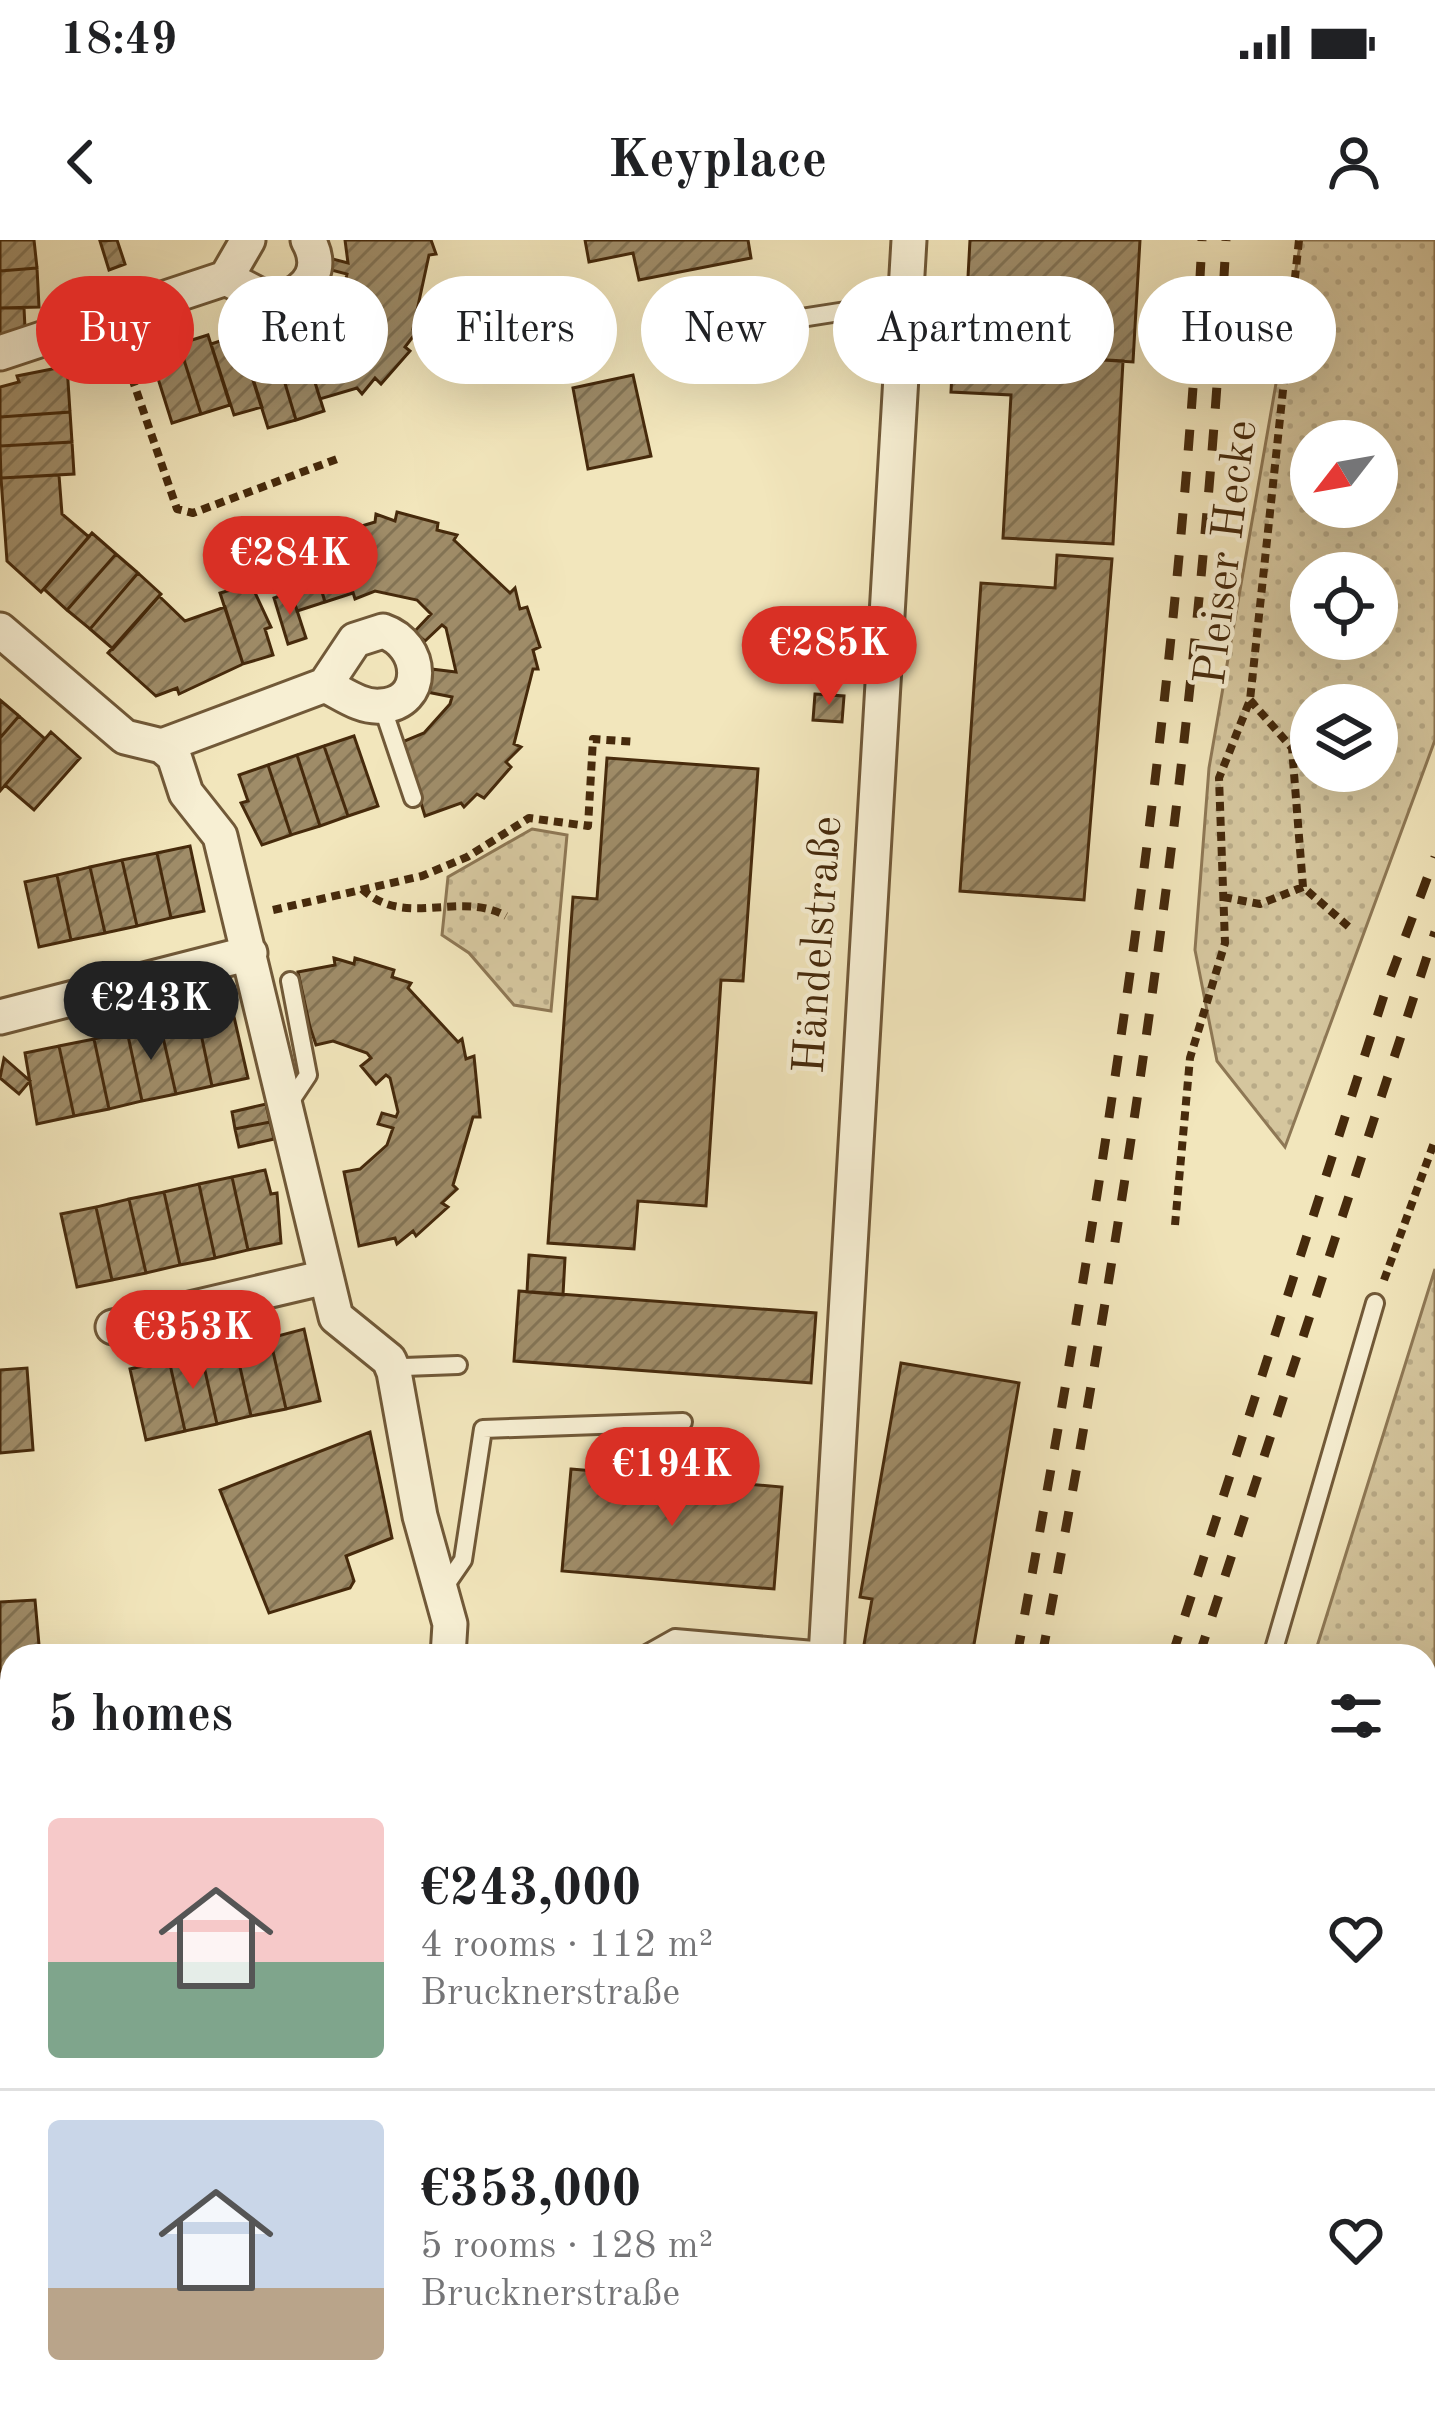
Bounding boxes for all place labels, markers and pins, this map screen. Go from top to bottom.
pin: €284K [206,516,374,618]
pin: €285K [745,606,913,708]
pin: €243K [67,961,235,1063]
pin: €353K [109,1290,277,1392]
pin: €194K [588,1427,756,1529]

